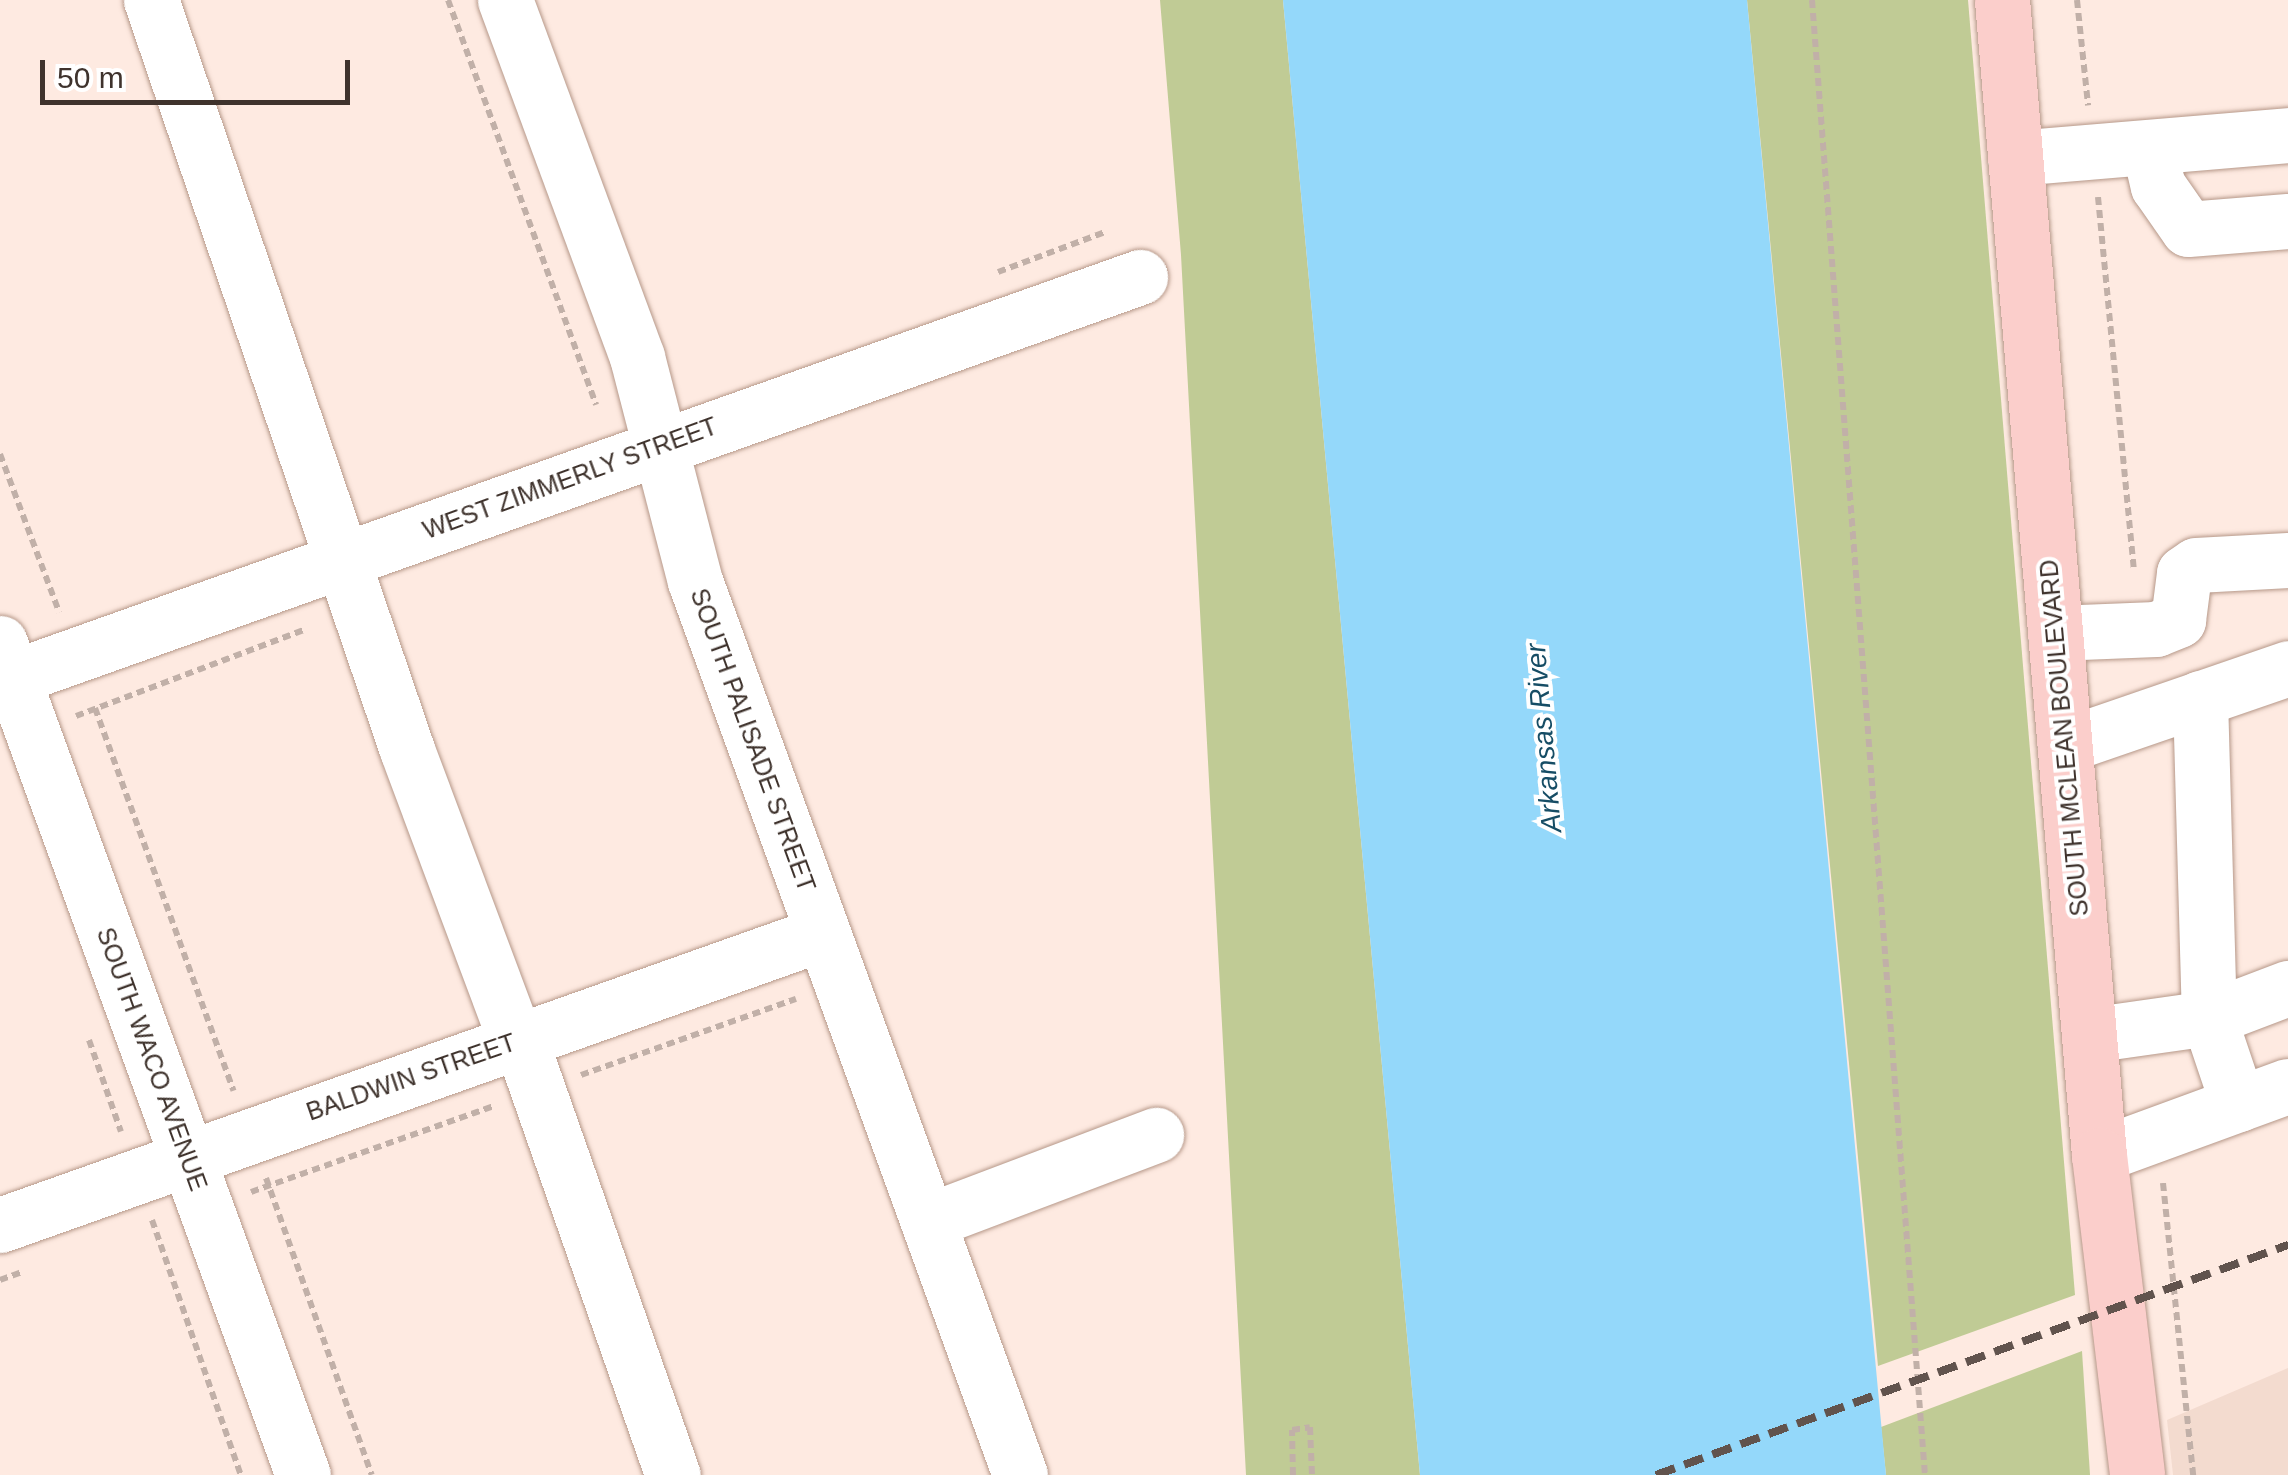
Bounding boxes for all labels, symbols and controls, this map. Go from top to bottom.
scale bar [45,40,355,102]
text: 50 m [57,61,124,94]
street label: WEST ZIMMERLY STREET [418,411,722,545]
street label: SOUTH MCLEAN BOULEVARD [2033,558,2095,918]
street label: SOUTH PALISADE STREET [684,584,822,896]
water label: Arkansas River [1519,642,1569,834]
street label: SOUTH WACO AVENUE [90,923,214,1195]
street label: BALDWIN STREET [302,1027,520,1127]

